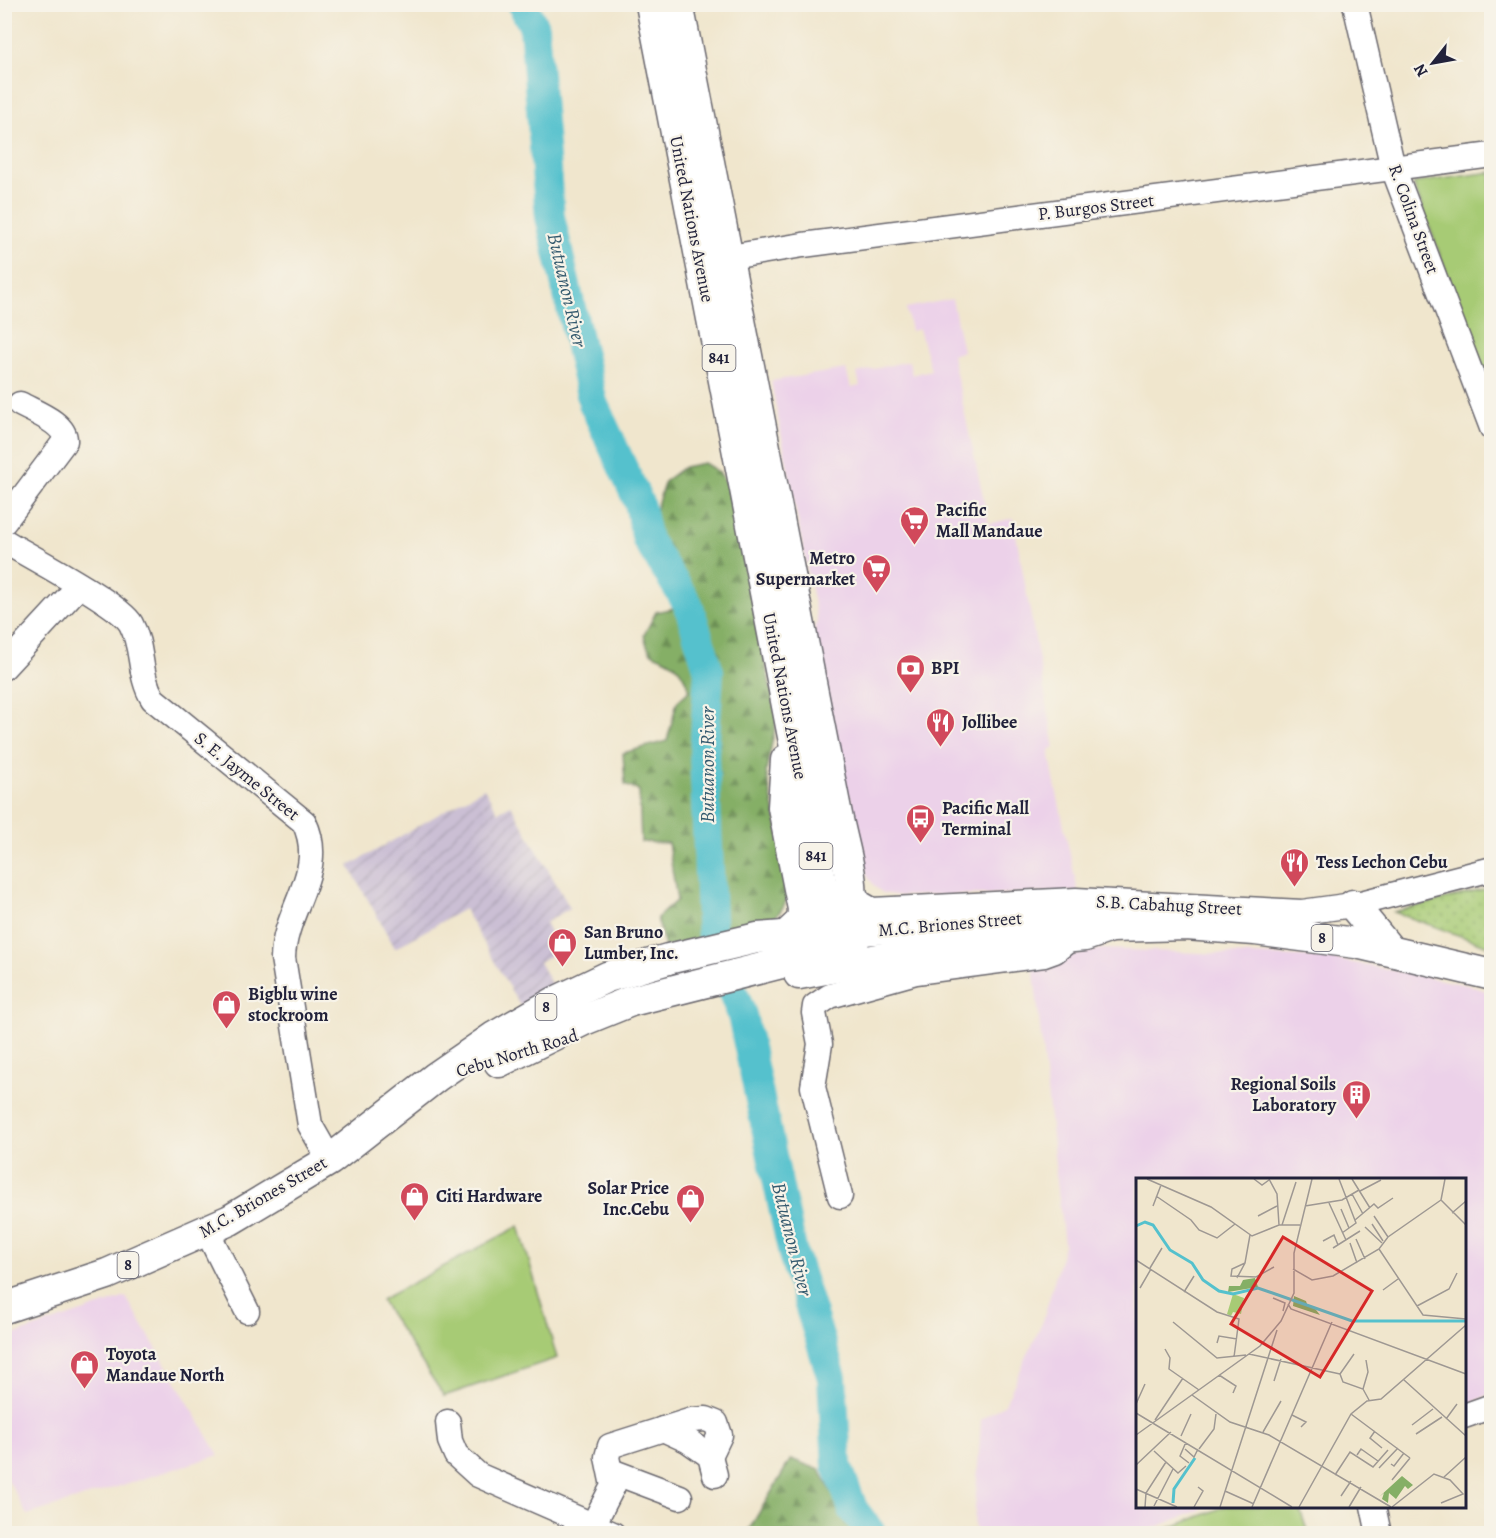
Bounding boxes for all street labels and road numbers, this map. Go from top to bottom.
street label: United Nations Avenue [664,134,720,304]
street label: R. Colina Street [1383,161,1445,277]
street label: P. Burgos Street [1037,188,1155,226]
road number: 841 [702,345,736,371]
street label: United Nations Avenue [757,611,813,781]
street label: S. E. Jayme Street [189,726,305,826]
road number: 841 [800,843,832,869]
street label: S.B. Cabahug Street [1095,889,1243,921]
street label: M.C. Briones Street [877,906,1023,942]
road number: 8 [1312,925,1332,951]
road number: 8 [536,994,556,1020]
street label: Cebu North Road [453,1023,581,1083]
street label: M.C. Briones Street [195,1151,332,1243]
road number: 8 [118,1252,138,1278]

